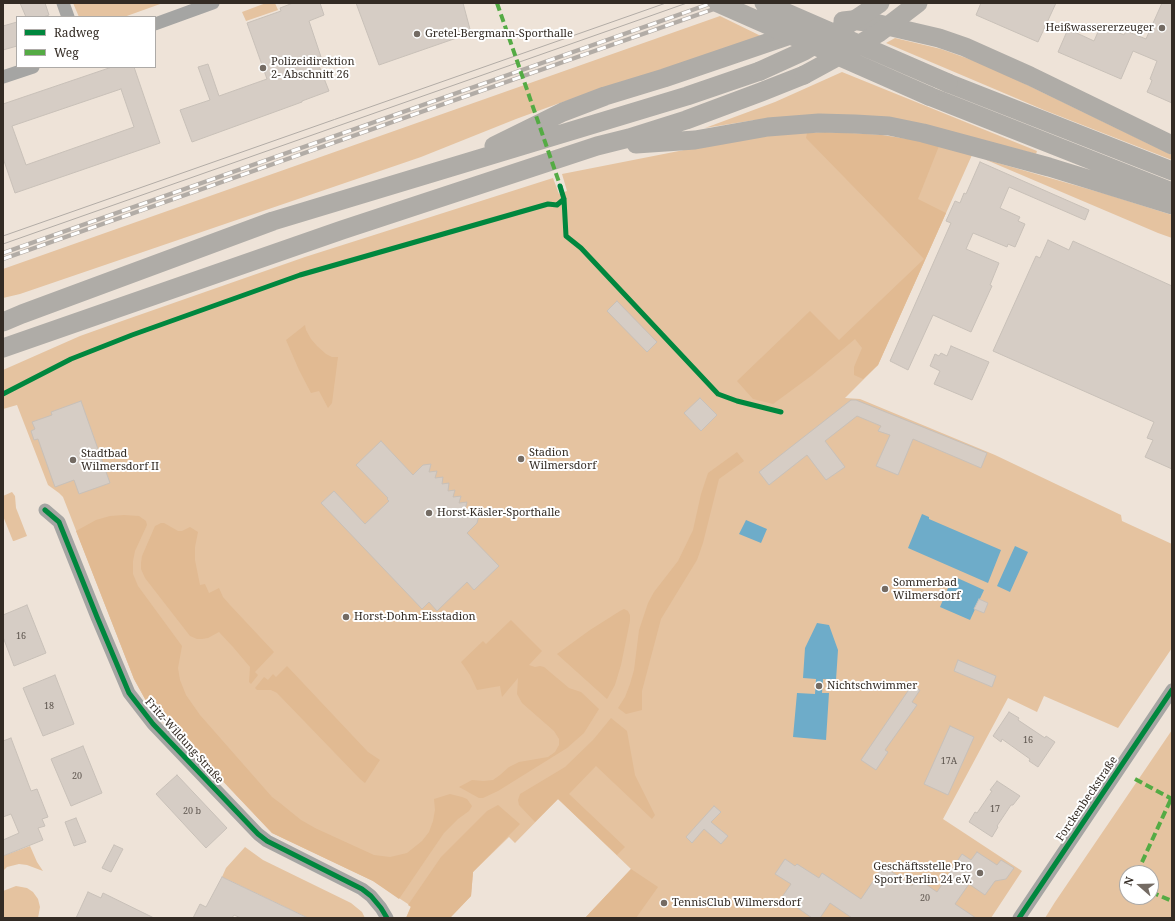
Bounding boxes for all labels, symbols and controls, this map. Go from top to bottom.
legend [16,16,156,68]
place label: Heißwassererzeuger [1046,21,1154,35]
marker: Heißwassererzeuger [1157,23,1167,33]
text: Radweg [54,24,99,41]
place label: Gretel-Bergmann-Sporthalle [425,27,573,41]
marker: Gretel-Bergmann-Sporthalle [412,29,422,39]
text: Weg [54,44,79,61]
place label: Polizeidirektion 2- Abschnitt 26 [271,55,355,81]
marker: Polizeidirektion 2- Abschnitt 26 [258,63,268,73]
place label: Stadion Wilmersdorf [529,446,596,472]
place label: Stadtbad Wilmersdorf II [81,447,159,473]
marker: Stadion Wilmersdorf [516,454,526,464]
marker: Stadtbad Wilmersdorf II [68,455,78,465]
place label: Horst-Käsler-Sporthalle [437,506,560,520]
marker: Horst-Käsler-Sporthalle [424,508,434,518]
place label: Sommerbad Wilmersdorf [893,576,960,602]
marker: Sommerbad Wilmersdorf [880,584,890,594]
place label: Horst-Dohm-Eisstadion [354,610,476,624]
marker: Horst-Dohm-Eisstadion [341,612,351,622]
house number: 16 [16,631,26,641]
place label: Nichtschwimmer [827,679,917,693]
marker: Nichtschwimmer [814,681,824,691]
street label: Fritz-Wildung-Straße [142,695,226,787]
house number: 18 [44,701,54,711]
house number: 16 [1023,735,1033,745]
street label: Forckenbeckstraße [1054,754,1120,844]
house number: 17A [941,756,957,766]
house number: 20 [72,771,82,781]
house number: 17 [990,804,1000,814]
house number: 20 b [183,806,201,816]
place label: Geschäftsstelle Pro Sport Berlin 24 e.V. [873,860,972,886]
north arrow [1119,865,1159,905]
marker: Geschäftsstelle Pro Sport Berlin 24 e.V. [975,868,985,878]
text: N [1120,874,1137,888]
house number: 20 [920,893,930,903]
place label: TennisClub Wilmersdorf [672,896,801,910]
marker: TennisClub Wilmersdorf [659,898,669,908]

